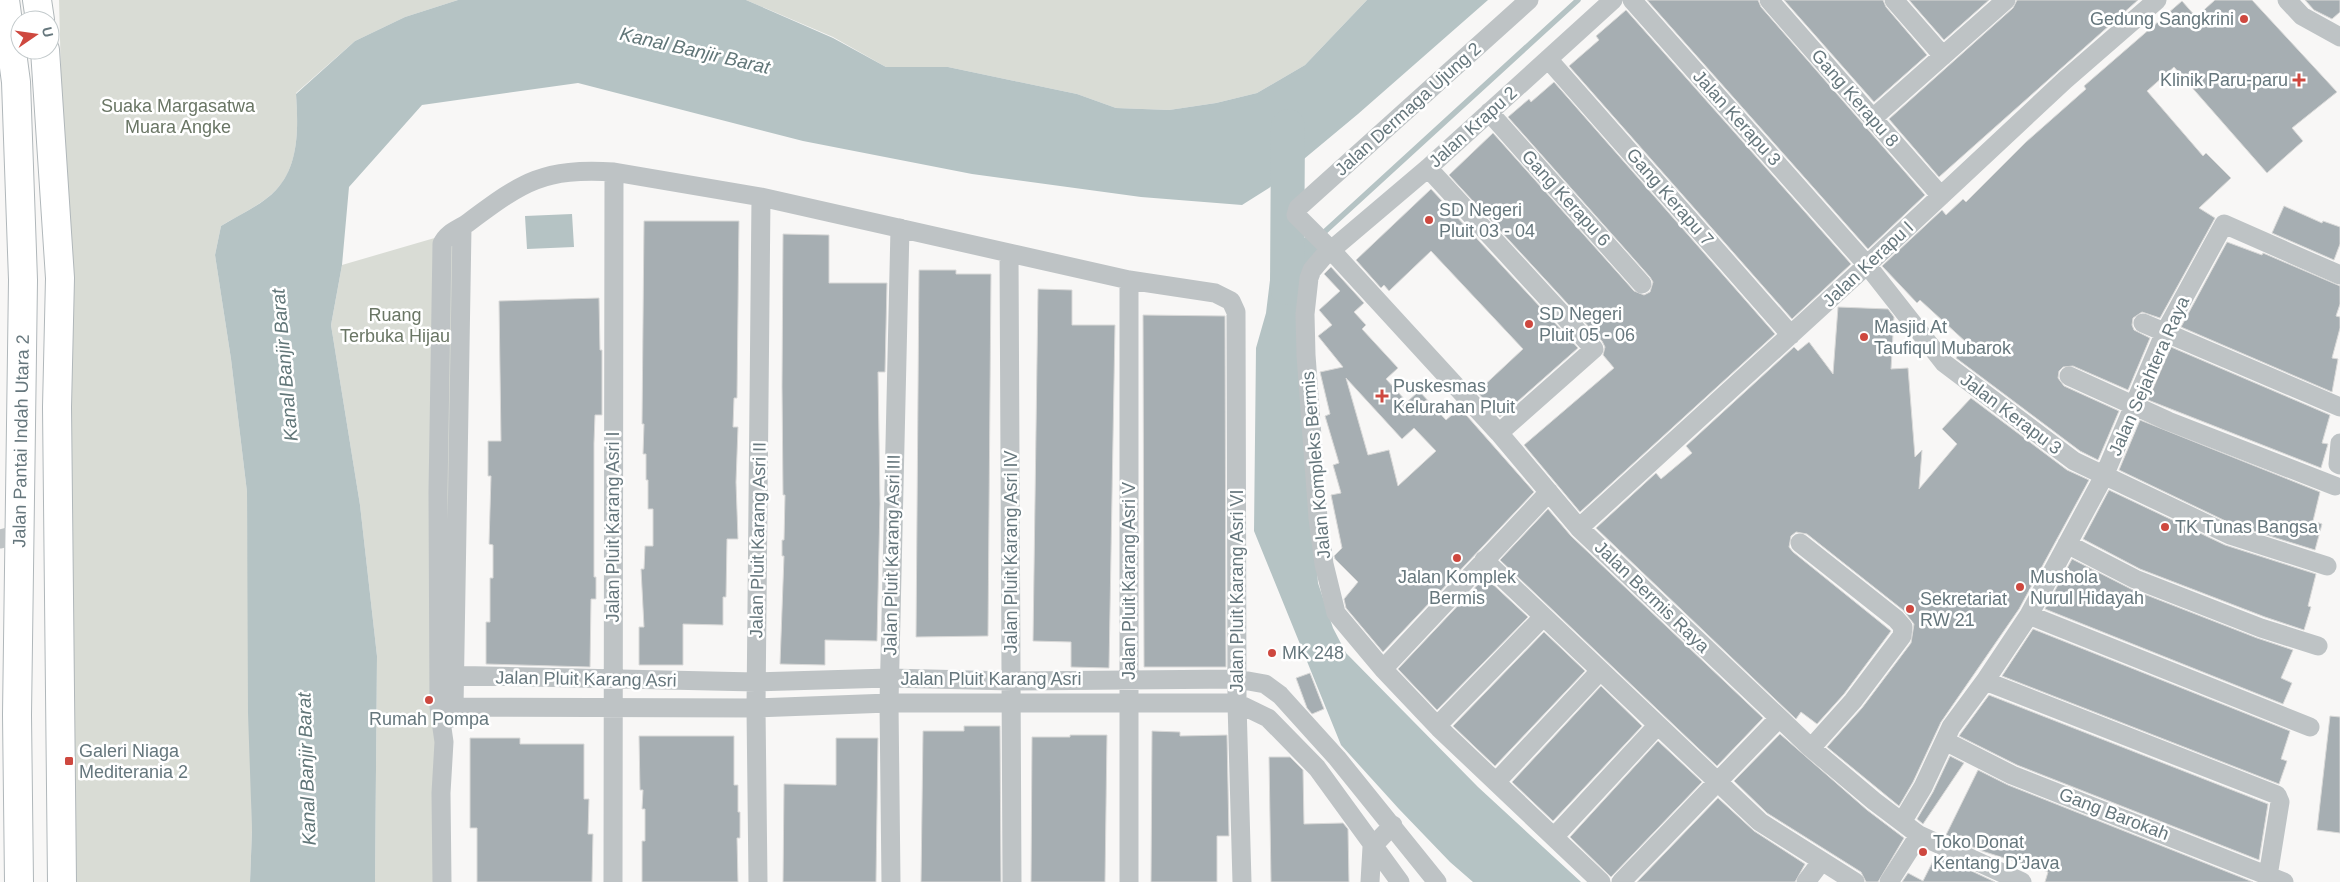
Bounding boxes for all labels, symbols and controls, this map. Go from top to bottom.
place label: Gedung Sangkrini [2090,9,2234,29]
north arrow [10,10,60,60]
marker: Gedung Sangkrini [2238,13,2250,25]
water label: Kanal Banjir Barat [618,23,773,78]
text: U [39,25,57,39]
street label: Jalan Dermaga Ujung 2 [1331,38,1485,180]
street label: Gang Kerapu 8 [1807,45,1903,151]
street label: Jalan Kerapu 3 [1689,66,1785,170]
place label: Klinik Paru-paru [2160,70,2288,90]
marker: Klinik Paru-paru [2292,73,2306,87]
street label: Jalan Krapu 2 [1425,82,1521,172]
park label: Suaka Margasatwa Muara Angke [101,96,256,137]
street label: Gang Kerapu 7 [1622,144,1718,250]
street label: Gang Kerapu 6 [1518,146,1614,250]
place label: SD Negeri Pluit 03 - 04 [1439,200,1535,241]
marker: SD Negeri Pluit 03 - 04 [1423,214,1435,226]
street label: Jalan Kerapu I [1819,217,1917,311]
water label: Kanal Banjir Barat [267,287,302,442]
street label: Jalan Sejahtera Raya [2105,292,2194,459]
place label: SD Negeri Pluit 05 - 06 [1539,304,1635,345]
park label: Ruang Terbuka Hijau [340,305,450,346]
place label: Masjid At Taufiqul Mubarok [1874,317,2012,358]
marker: SD Negeri Pluit 05 - 06 [1523,318,1535,330]
marker: Masjid At Taufiqul Mubarok [1858,331,1870,343]
street label: Jalan Pantai Indah Utara 2 [9,334,33,548]
street label: Jalan Kompleks Bermis [1298,370,1334,560]
street label: Jalan Kerapu 3 [1957,370,2065,458]
place label: Puskesmas Kelurahan Pluit [1393,376,1515,417]
marker: Puskesmas Kelurahan Pluit [1375,389,1389,403]
street label: Jalan Pluit Karang Asri I [603,431,623,623]
street label: Jalan Pluit Karang Asri II [746,442,770,638]
street label: Jalan Pluit Karang Asri IV [1001,450,1021,654]
street label: Jalan Pluit Karang Asri III [880,454,904,656]
street label: Jalan Pluit Karang Asri V [1119,482,1139,680]
street label: Jalan Pluit Karang Asri VI [1227,489,1247,693]
place label: TK Tunas Bangsa [2175,517,2319,537]
marker: TK Tunas Bangsa [2159,521,2171,533]
street label: Jalan Bermis Raya [1591,537,1714,657]
marker: Jalan Komplek Bermis [1451,552,1463,564]
place label: Jalan Komplek Bermis [1398,567,1517,608]
place label: Mushola Nurul Hidayah [2030,567,2144,608]
marker: Mushola Nurul Hidayah [2014,581,2026,593]
place label: Sekretariat RW 21 [1920,589,2007,630]
marker: Sekretariat RW 21 [1904,603,1916,615]
place label: MK 248 [1282,643,1344,663]
marker: MK 248 [1266,647,1278,659]
street label: Jalan Pluit Karang Asri [495,667,677,691]
street label: Jalan Pluit Karang Asri [900,669,1082,689]
water label: Kanal Banjir Barat [293,691,320,846]
marker: Rumah Pompa [423,694,435,706]
place label: Rumah Pompa [369,709,490,729]
place label: Galeri Niaga Mediterania 2 [79,741,188,782]
marker: Galeri Niaga Mediterania 2 [63,755,75,767]
street label: Gang Barokah [2056,784,2172,844]
place label: Toko Donat Kentang D'Java [1933,832,2061,873]
marker: Toko Donat Kentang D'Java [1917,846,1929,858]

